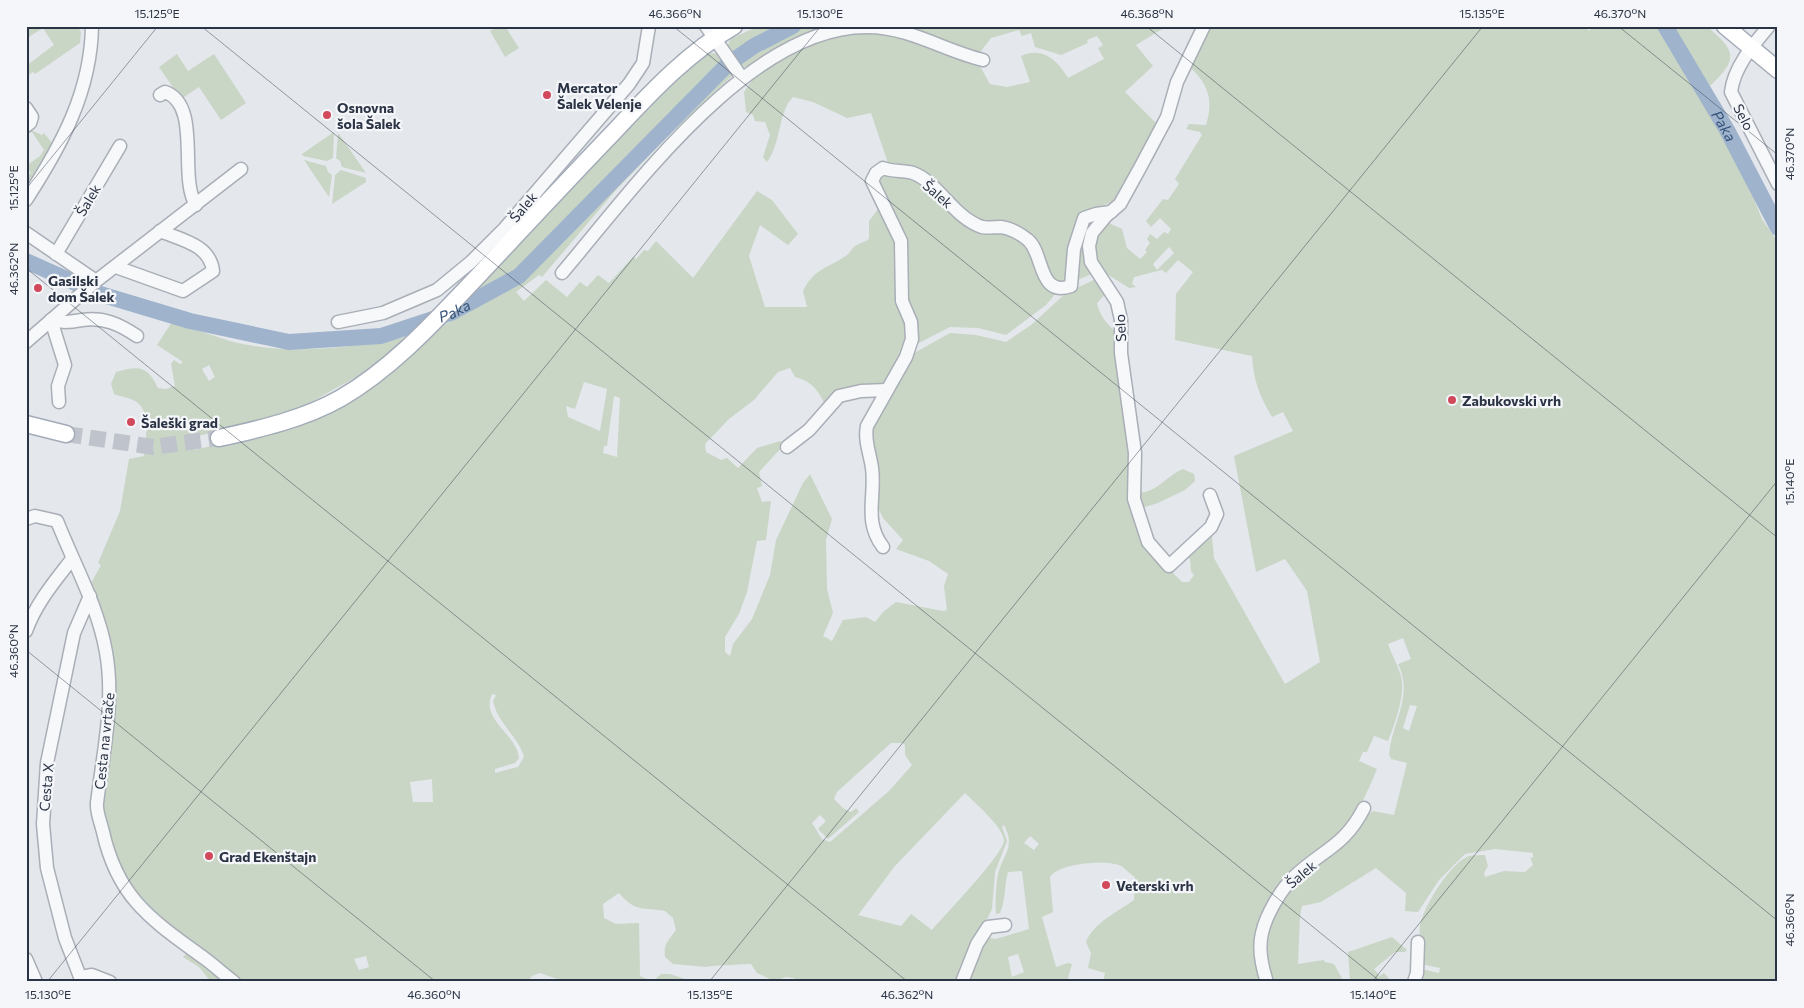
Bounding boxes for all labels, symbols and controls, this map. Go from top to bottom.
text: 15.125°E [134,6,180,20]
text: 46.366°N [648,6,702,20]
text: 15.130°E [797,6,843,20]
text: 46.368°N [1120,6,1174,20]
text: 15.135°E [1459,6,1505,20]
text: 46.370°N [1594,6,1646,20]
place label: Mercator Šalek Velenje [557,79,642,112]
marker: Mercator Šalek Velenje [541,89,553,101]
place label: Osnovna šola Šalek [337,99,401,132]
street label: Selo [1730,101,1758,133]
water label: Paka [1708,107,1740,145]
marker: Osnovna šola Šalek [321,109,333,121]
text: 46.370°N [1782,128,1796,180]
text: 15.125°E [6,165,20,211]
street label: Šalek [920,176,957,212]
street label: Šalek [72,181,104,219]
street label: Šalek [506,188,541,226]
text: 46.362°N [6,243,20,295]
place label: Gasilski dom Šalek [48,272,114,305]
marker: Gasilski dom Šalek [32,282,44,294]
water label: Paka [436,295,473,326]
street label: Selo [1111,314,1129,342]
place label: Zabukovski vrh [1462,392,1561,409]
marker: Zabukovski vrh [1446,394,1458,406]
place label: Šaleški grad [141,414,218,431]
marker: Šaleški grad [125,416,137,428]
text: 15.140°E [1782,459,1796,505]
text: 46.360°N [6,624,20,678]
street label: Cesta na vrtače [90,692,118,790]
street label: Cesta X [35,762,57,812]
place label: Grad Ekenštajn [219,848,316,865]
marker: Grad Ekenštajn [203,850,215,862]
street label: Šalek [1282,856,1320,891]
place label: Veterski vrh [1116,877,1194,894]
marker: Veterski vrh [1100,879,1112,891]
text: 46.366°N [1782,893,1796,947]
text: 15.130°E [25,987,71,1001]
text: 46.360°N [407,987,461,1001]
text: 15.135°E [687,987,733,1001]
text: 46.362°N [881,987,933,1001]
text: 15.140°E [1350,987,1396,1001]

